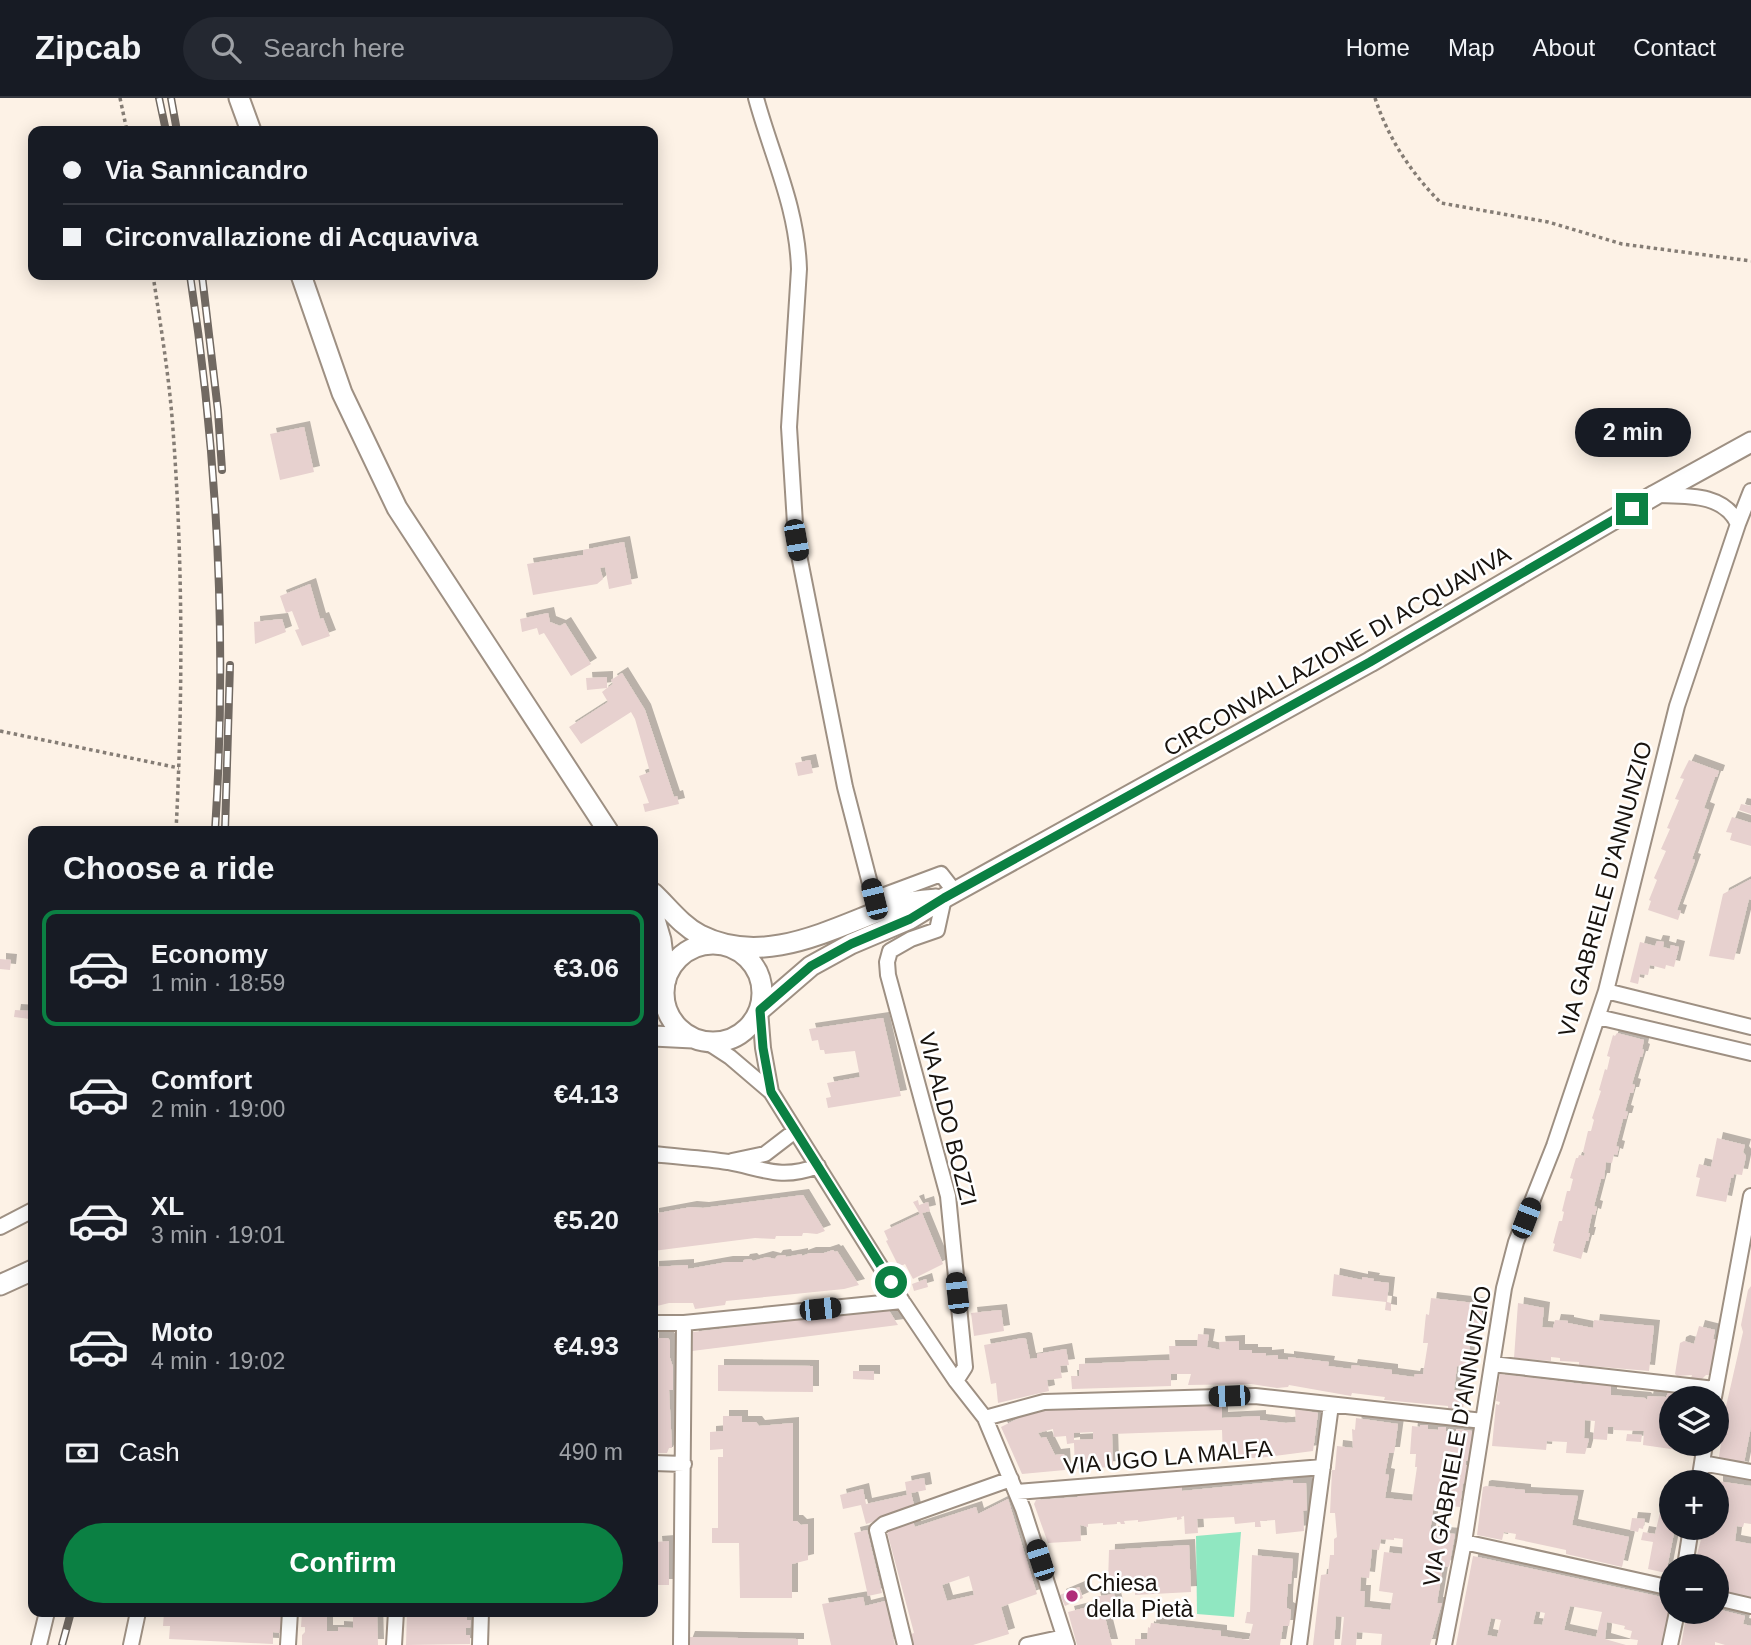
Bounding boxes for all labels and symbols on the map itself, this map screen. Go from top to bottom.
callout: 2 min [1574,408,1690,456]
route end [1616,493,1648,525]
car [783,517,810,563]
street label: CIRCONVALLAZIONE DI ACQUAVIVA [1159,540,1516,761]
street label: VIA GABRIELE D'ANNUNZIO [1553,738,1657,1040]
car [859,876,890,922]
street label: VIA ALDO BOZZI [914,1030,982,1208]
car [1509,1195,1544,1241]
route start [875,1266,907,1298]
car [945,1271,970,1315]
street label: VIA GABRIELE D'ANNUNZIO [1418,1284,1496,1588]
car [799,1296,842,1322]
car [1208,1385,1251,1407]
street label: VIA UGO LA MALFA [1062,1435,1274,1479]
car [1024,1537,1057,1583]
place label: Chiesa della Pietà [1086,1570,1194,1622]
marker: Chiesa della Pietà [1064,1588,1080,1604]

